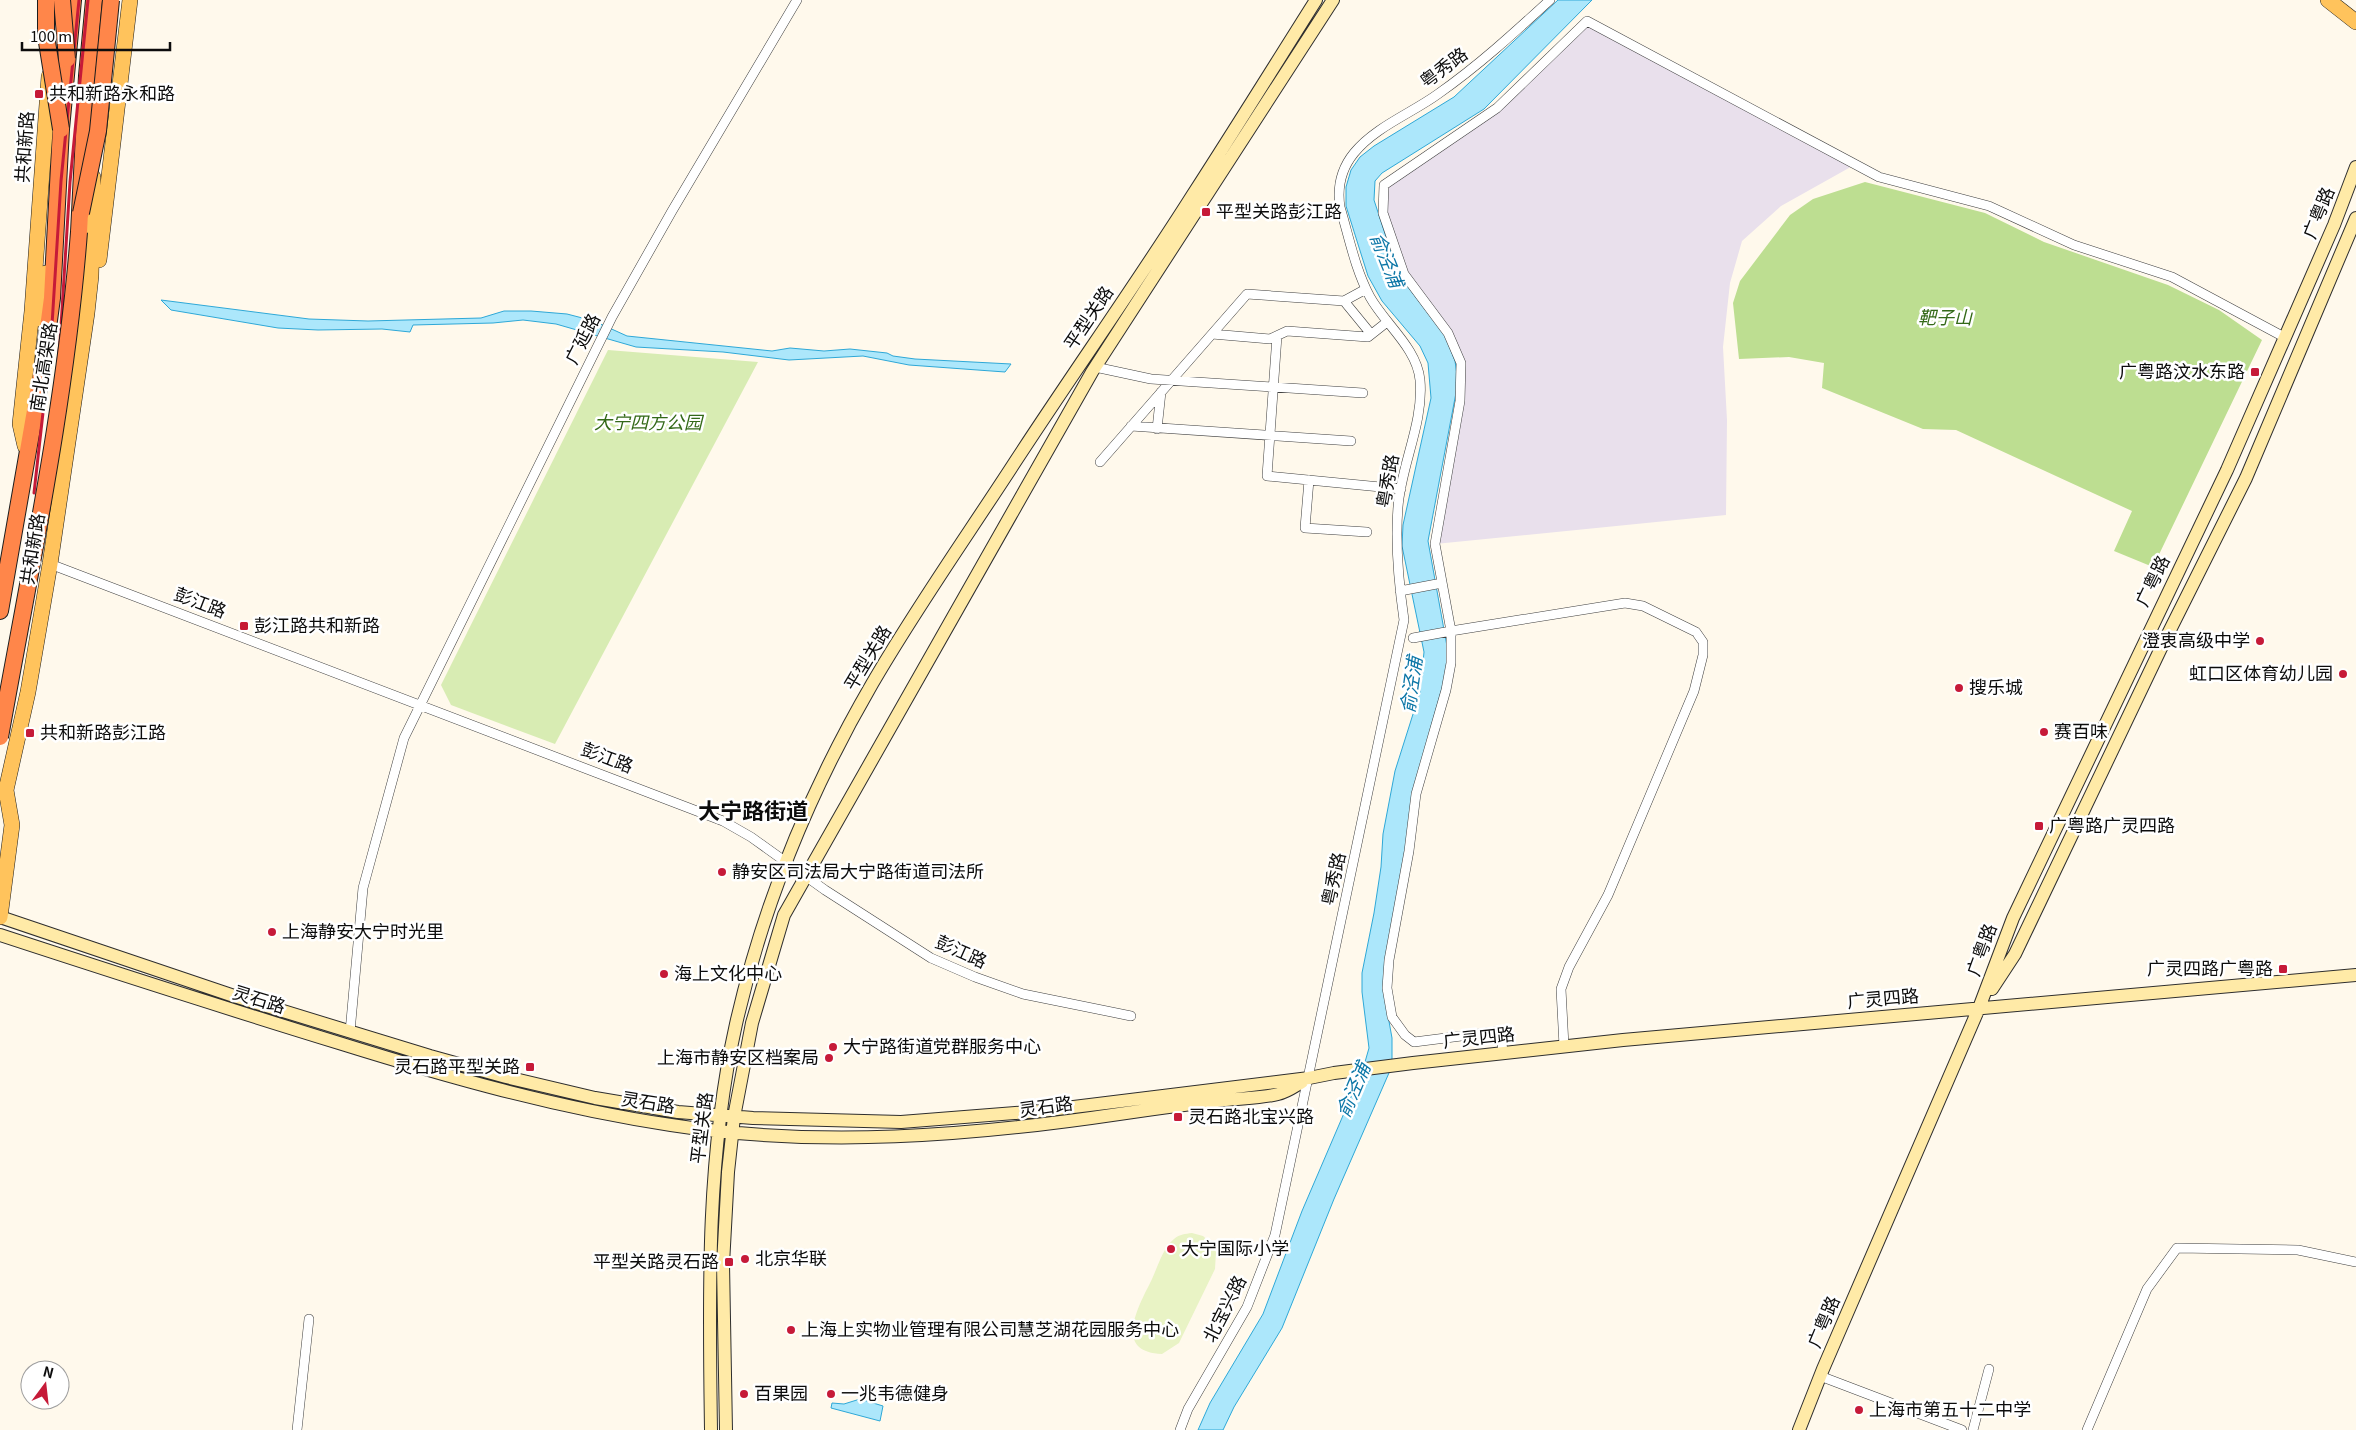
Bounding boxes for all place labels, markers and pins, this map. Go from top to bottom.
place label: 共和新路永和路 [49,79,175,105]
marker: 共和新路永和路 [33,88,45,100]
place label: 平型关路彭江路 [1216,197,1342,223]
marker: 平型关路彭江路 [1200,206,1212,218]
place label: 广粤路汶水东路 [2119,357,2245,383]
marker: 广粤路汶水东路 [2249,366,2261,378]
place label: 彭江路共和新路 [254,611,380,637]
marker: 彭江路共和新路 [238,620,250,632]
place label: 澄衷高级中学 [2142,626,2250,652]
marker: 澄衷高级中学 [2254,635,2266,647]
place label: 虹口区体育幼儿园 [2189,659,2333,685]
marker: 虹口区体育幼儿园 [2337,668,2349,680]
place label: 搜乐城 [1969,673,2023,699]
marker: 搜乐城 [1953,682,1965,694]
place label: 赛百味 [2054,717,2108,743]
place label: 共和新路彭江路 [40,718,166,744]
marker: 赛百味 [2038,726,2050,738]
marker: 共和新路彭江路 [24,727,36,739]
place label: 广粤路广灵四路 [2049,811,2175,837]
marker: 广粤路广灵四路 [2033,820,2045,832]
place label: 静安区司法局大宁路街道司法所 [732,857,984,883]
marker: 静安区司法局大宁路街道司法所 [716,866,728,878]
place label: 上海静安大宁时光里 [282,917,444,943]
marker: 上海静安大宁时光里 [266,926,278,938]
place label: 广灵四路广粤路 [2147,954,2273,980]
place label: 海上文化中心 [674,959,782,985]
marker: 广灵四路广粤路 [2277,963,2289,975]
marker: 海上文化中心 [658,968,670,980]
place label: 大宁路街道党群服务中心 [843,1032,1041,1058]
marker: 大宁路街道党群服务中心 [827,1041,839,1053]
place label: 上海市静安区档案局 [657,1043,819,1069]
place label: 灵石路平型关路 [394,1052,520,1078]
marker: 上海市静安区档案局 [823,1052,835,1064]
marker: 灵石路平型关路 [524,1061,536,1073]
place label: 灵石路北宝兴路 [1188,1102,1314,1128]
marker: 灵石路北宝兴路 [1172,1111,1184,1123]
place label: 大宁国际小学 [1181,1234,1289,1260]
marker: 大宁国际小学 [1165,1243,1177,1255]
place label: 北京华联 [755,1244,827,1270]
place label: 平型关路灵石路 [593,1247,719,1273]
marker: 北京华联 [739,1253,751,1265]
marker: 平型关路灵石路 [723,1256,735,1268]
place label: 上海上实物业管理有限公司慧芝湖花园服务中心 [801,1315,1179,1341]
marker: 上海上实物业管理有限公司慧芝湖花园服务中心 [785,1324,797,1336]
place label: 百果园 [754,1379,808,1405]
place label: 一兆韦德健身 [841,1379,949,1405]
marker: 百果园 [738,1388,750,1400]
marker: 一兆韦德健身 [825,1388,837,1400]
place label: 上海市第五十二中学 [1869,1395,2031,1421]
marker: 上海市第五十二中学 [1853,1404,1865,1416]

